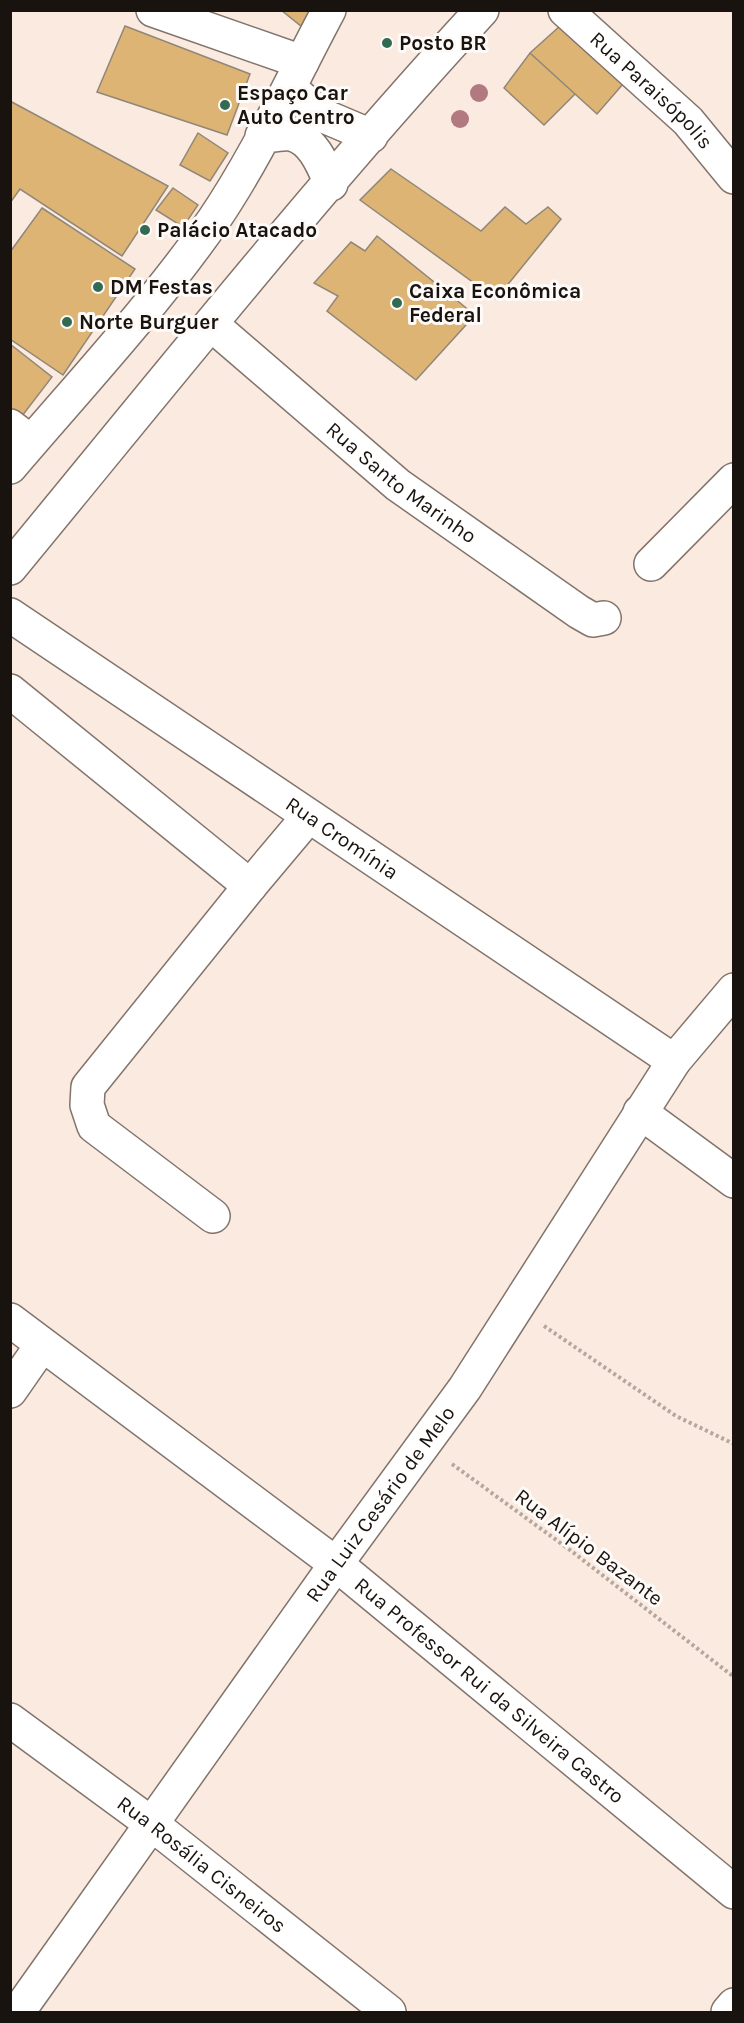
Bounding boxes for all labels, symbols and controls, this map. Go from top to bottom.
street label: Rua Paraisópolis [585,26,718,154]
place label: Posto BR [399,31,487,55]
marker: Posto BR [380,36,394,50]
place label: Espaço Car Auto Centro [237,81,355,129]
marker: Espaço Car Auto Centro [218,98,232,112]
place label: Palácio Atacado [157,218,317,242]
marker: Palácio Atacado [138,223,152,237]
place label: DM Festas [110,275,213,299]
place label: Caixa Econômica Federal [409,279,581,327]
marker: DM Festas [91,280,105,294]
marker: Caixa Econômica Federal [390,296,404,310]
place label: Norte Burguer [79,310,219,334]
marker: Norte Burguer [60,315,74,329]
street label: Rua Santo Marinho [322,417,481,548]
street label: Rua Cromínia [281,792,403,884]
street label: Rua Luiz Cesário de Melo [301,1401,460,1607]
street label: Rua Alípio Bazante [510,1484,668,1610]
street label: Rua Professor Rui da Silveira Castro [350,1572,629,1808]
street label: Rua Rosália Cisneiros [113,1791,291,1938]

